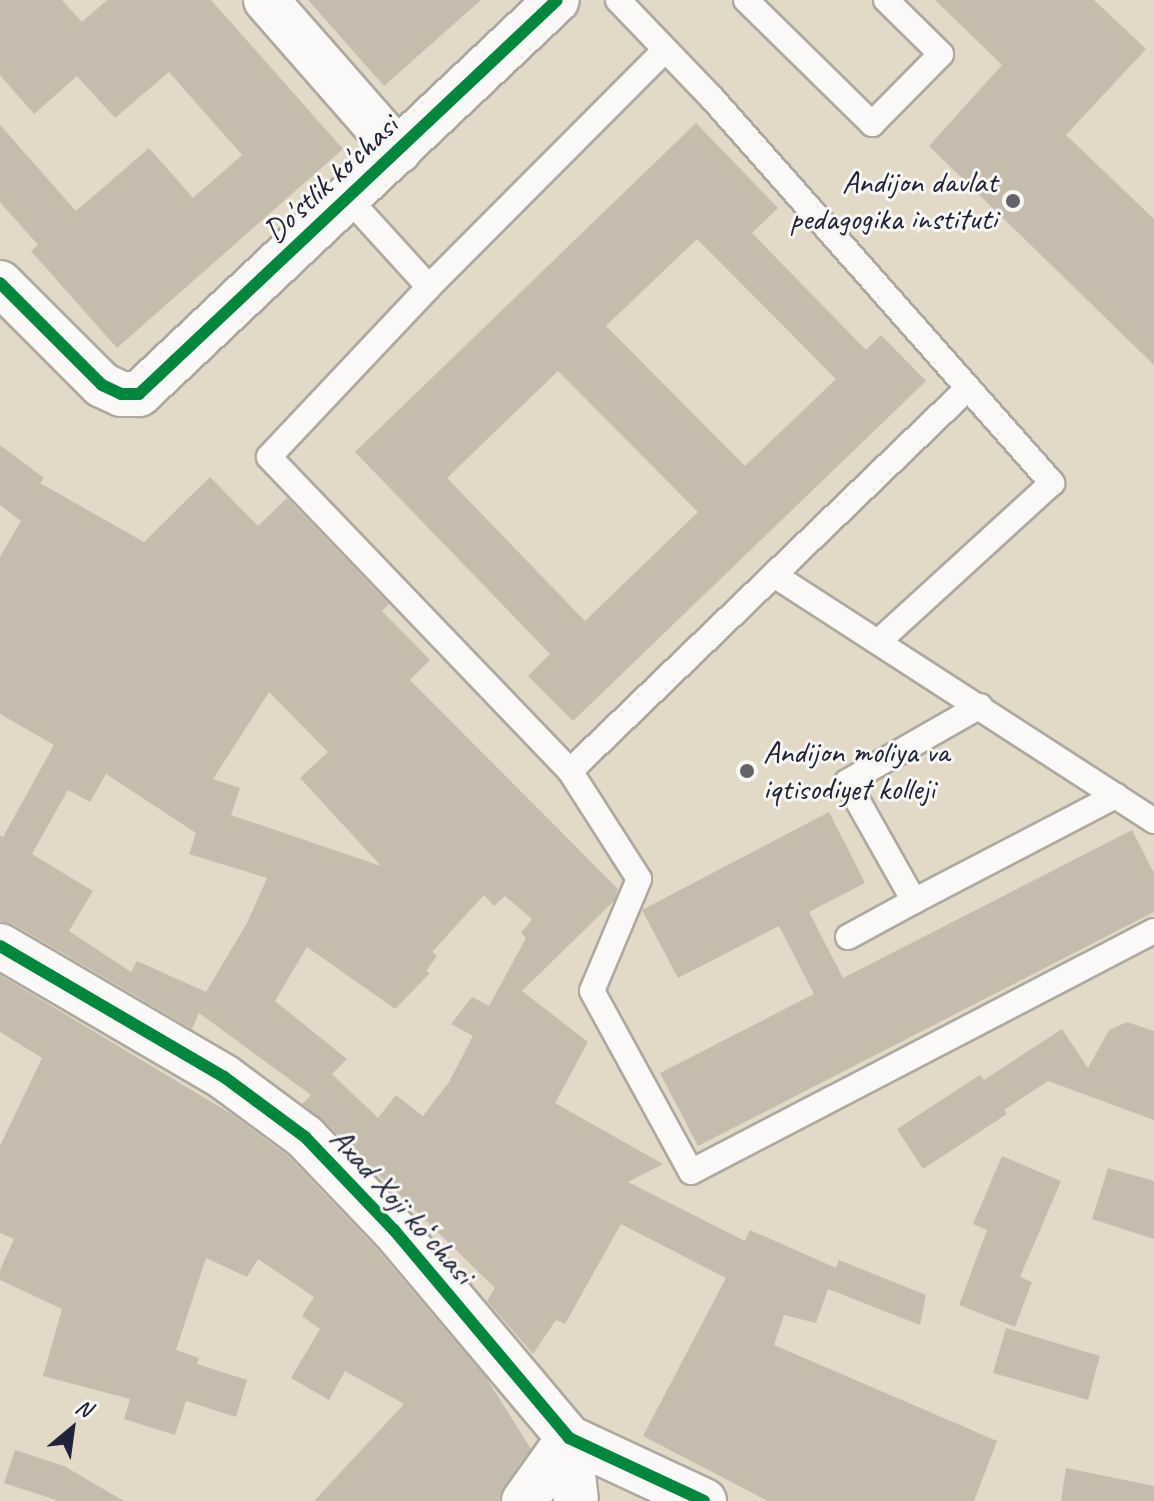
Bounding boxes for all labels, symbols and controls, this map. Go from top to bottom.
street label: Do'stlik ko'chasi [256,107,406,251]
place label: Andijon davlat pedagogika instituti [790,164,997,239]
marker: Andijon davlat pedagogika instituti [1004,192,1022,210]
place label: Andijon moliya va iqtisodiyet kolleji [763,734,949,809]
marker: Andijon moliya va iqtisodiyet kolleji [738,762,756,780]
street label: Axad Xoji koʻchasi [322,1120,482,1292]
north arrow [32,1389,112,1469]
text: N [71,1392,96,1424]

